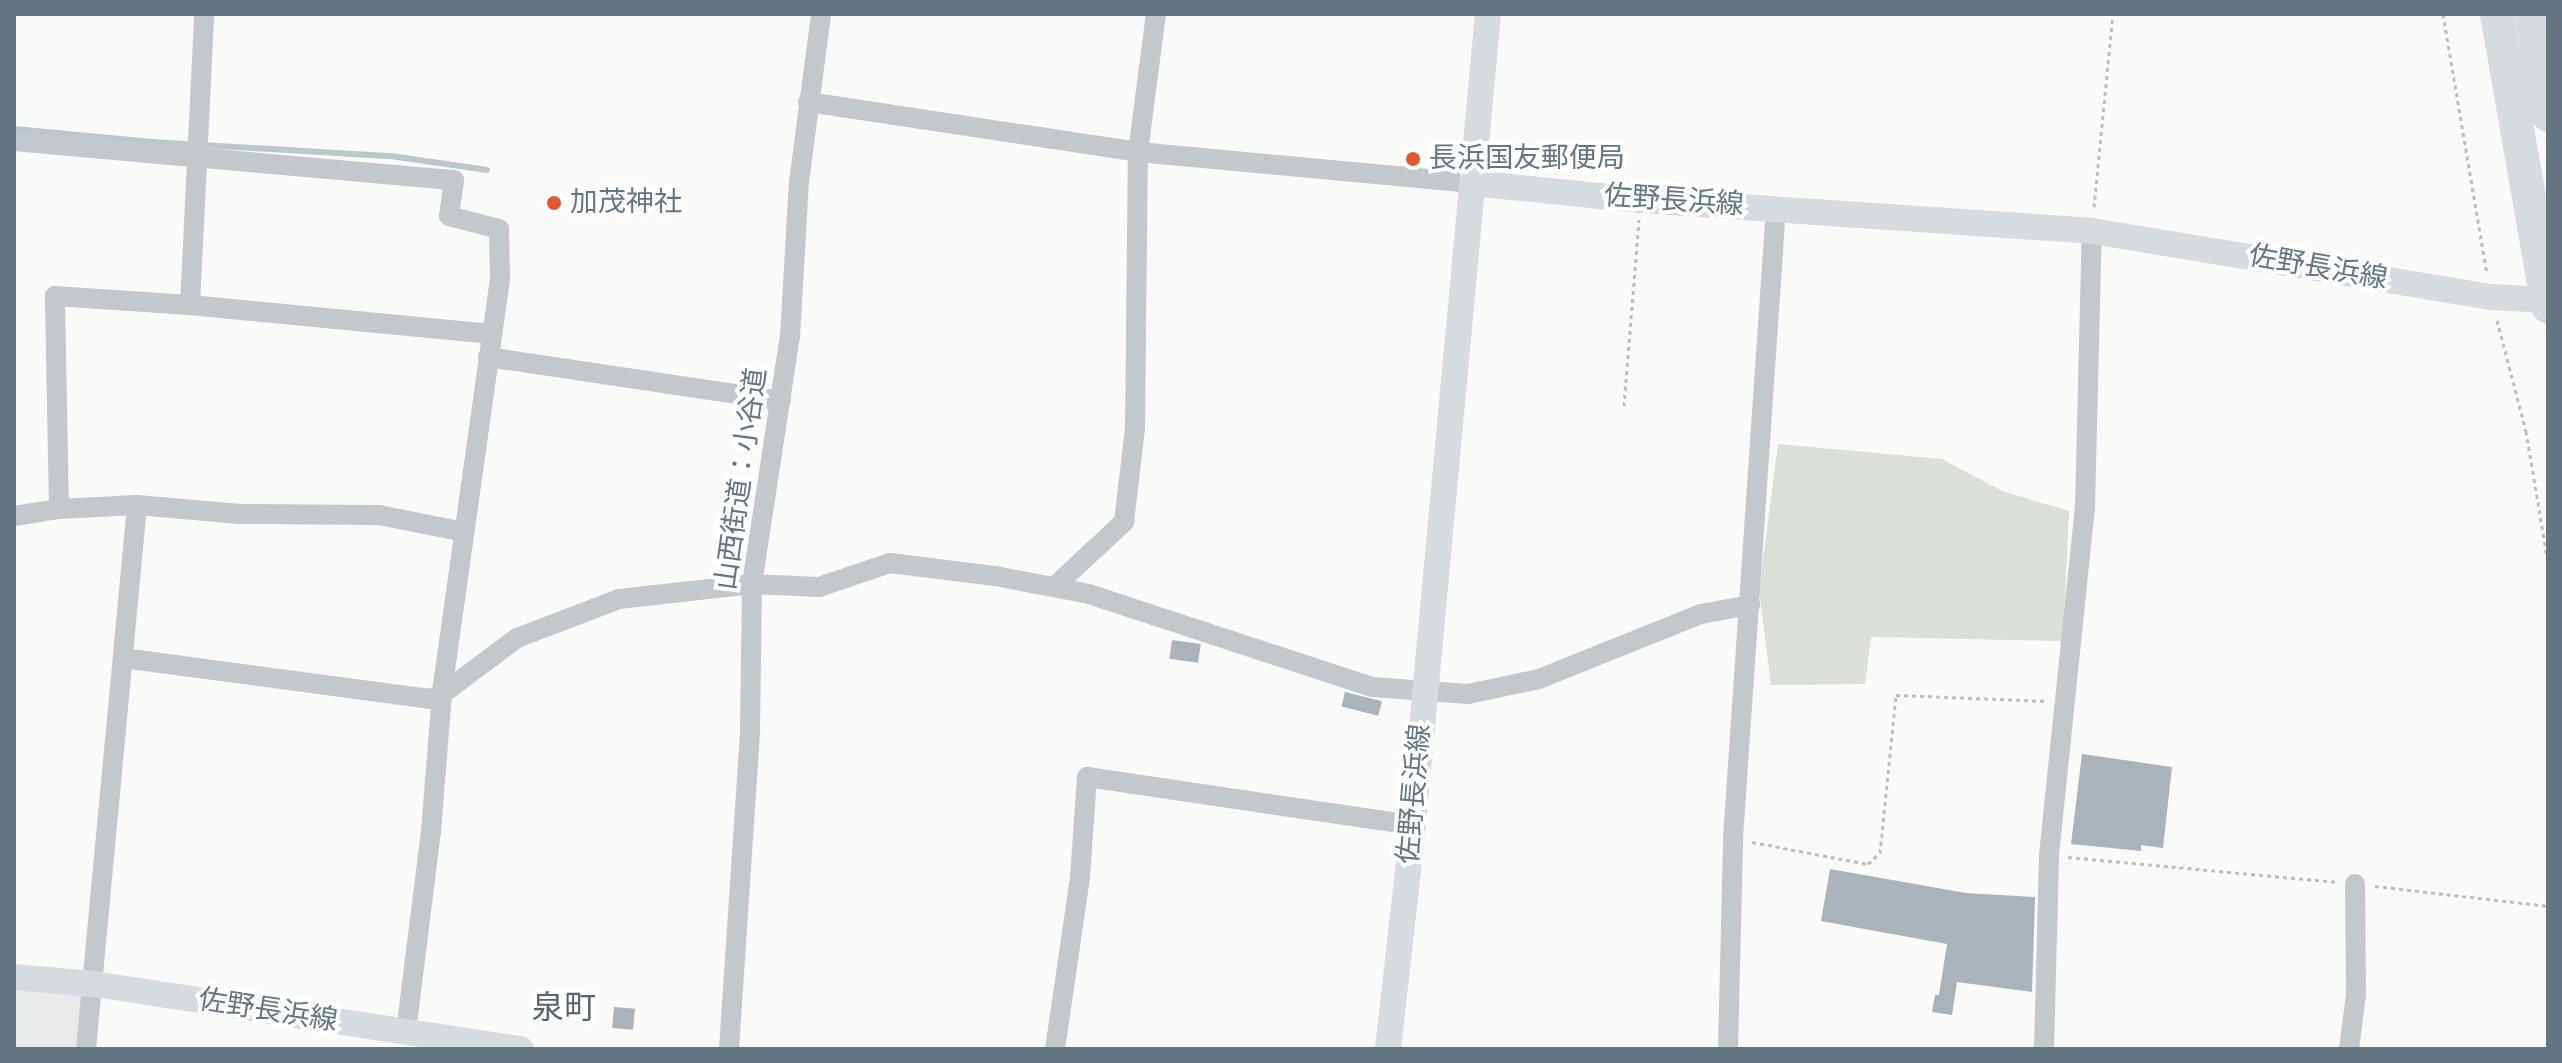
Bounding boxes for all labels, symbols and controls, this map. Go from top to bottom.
place label: 長浜国友郵便局 [1429,142,1625,176]
marker: 長浜国友郵便局 [1404,150,1422,168]
street label: 佐野長浜線 [1603,179,1745,223]
place label: 加茂神社 [570,186,682,220]
marker: 加茂神社 [545,194,563,212]
street label: 佐野長浜線 [2246,239,2390,297]
street label: 山西街道：小谷道 [710,366,774,592]
street label: 佐野長浜線 [1392,723,1438,865]
street label: 佐野長浜線 [196,983,340,1039]
district label: 泉町 [532,989,596,1027]

